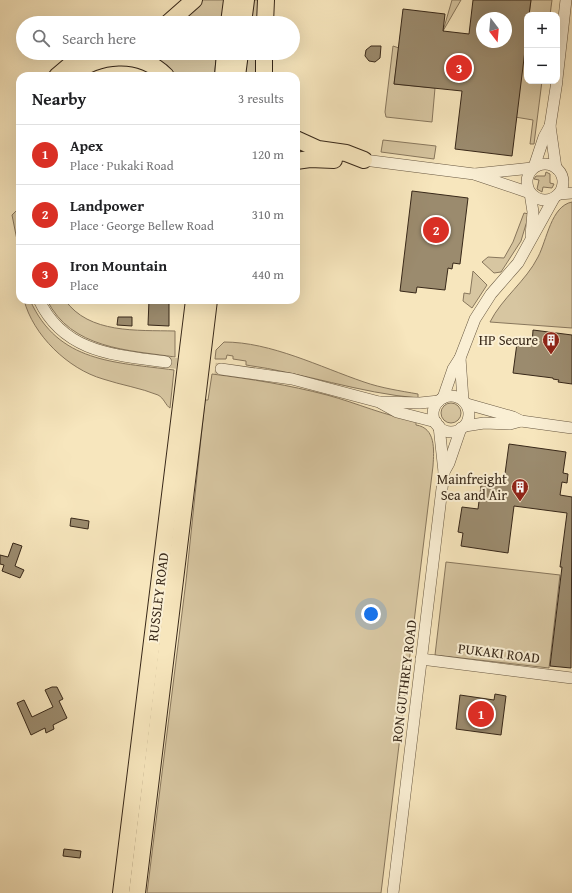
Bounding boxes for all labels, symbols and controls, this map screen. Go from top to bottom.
north arrow [476,12,512,48]
map controls [524,12,560,84]
button: + [524,12,560,48]
search box [16,16,300,60]
icon: search [30,27,52,49]
text: Search here [62,28,136,49]
button: − [524,48,560,84]
pin: 3 [446,53,472,83]
text: Nearby [32,86,86,111]
text: 3 results [238,89,284,108]
text: Apex [70,135,103,156]
text: 1 [42,145,48,164]
text: 120 m [252,145,284,164]
text: Place · Pukaki Road [70,156,174,175]
text: Landpower [70,195,144,216]
text: 2 [42,205,48,224]
text: 310 m [252,205,284,224]
pin: 2 [423,215,449,245]
text: Place · George Bellew Road [70,216,214,235]
text: Iron Mountain [70,255,167,276]
text: 3 [42,265,48,284]
text: 440 m [252,265,284,284]
text: Place [70,276,99,295]
place label: HP Secure [479,330,538,350]
building icon: HP Secure [541,330,561,355]
place label: Mainfreight Sea and Air [437,469,507,505]
building icon: Mainfreight Sea and Air [510,477,530,502]
street label: RUSSLEY ROAD [143,551,173,643]
your location [361,604,381,624]
street label: RON GUTHREY ROAD [387,619,421,743]
street label: PUKAKI ROAD [457,638,541,668]
pin: 1 [468,699,494,729]

